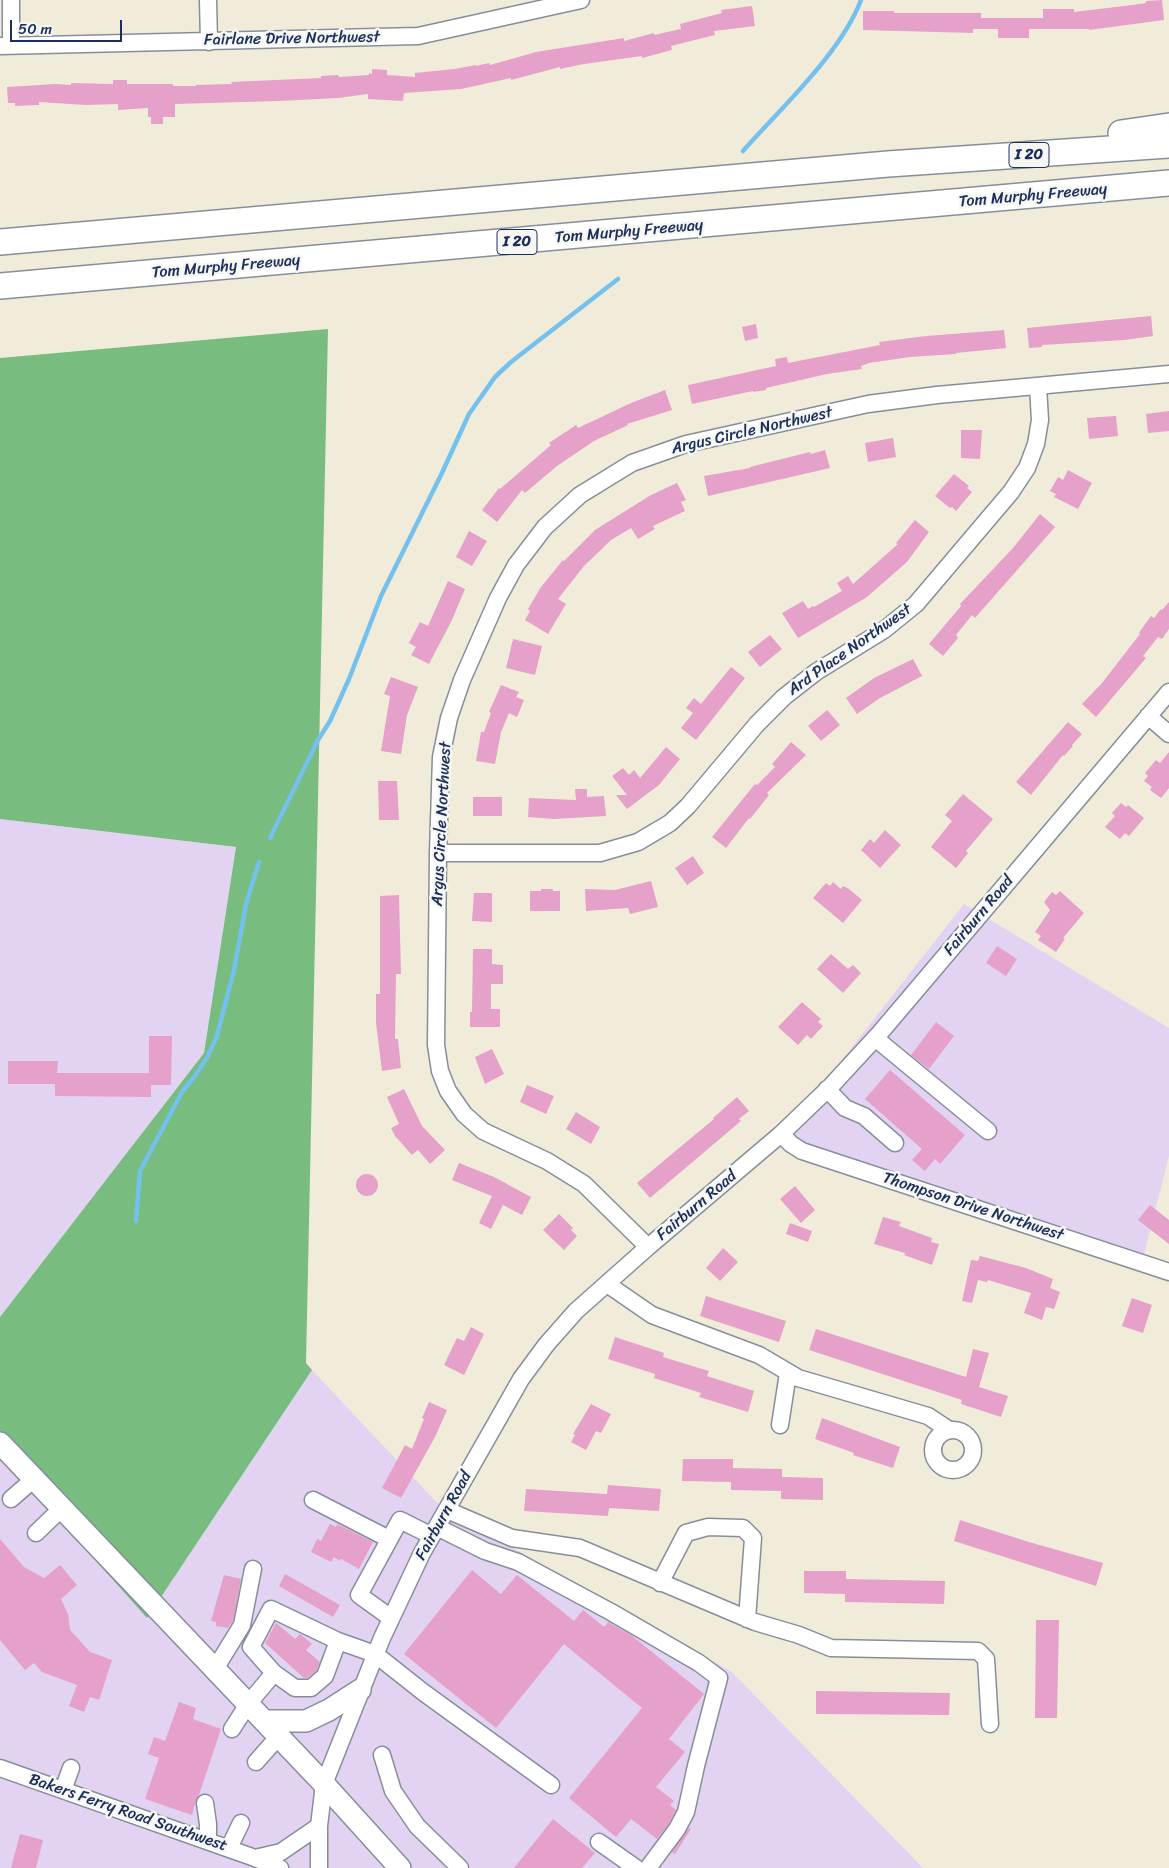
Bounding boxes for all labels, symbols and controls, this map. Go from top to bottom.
scale bar [12,10,125,42]
text: 50 m [18,16,52,42]
street label: Fairlane Drive Northwest [204,28,380,50]
road number: I 20 [1009,142,1049,168]
street label: Tom Murphy Freeway [958,180,1108,212]
street label: Tom Murphy Freeway [554,216,704,248]
road number: I 20 [497,230,537,254]
street label: Tom Murphy Freeway [151,251,301,283]
street label: Argus Circle Northwest [670,403,834,459]
street label: Ard Place Northwest [784,600,916,700]
street label: Argus Circle Northwest [428,741,456,907]
street label: Fairburn Road [940,872,1018,960]
street label: Fairburn Road [653,1167,741,1245]
street label: Thompson Drive Northwest [880,1169,1066,1245]
street label: Fairburn Road [412,1468,476,1564]
street label: Bakers Ferry Road Southwest [26,1770,230,1856]

